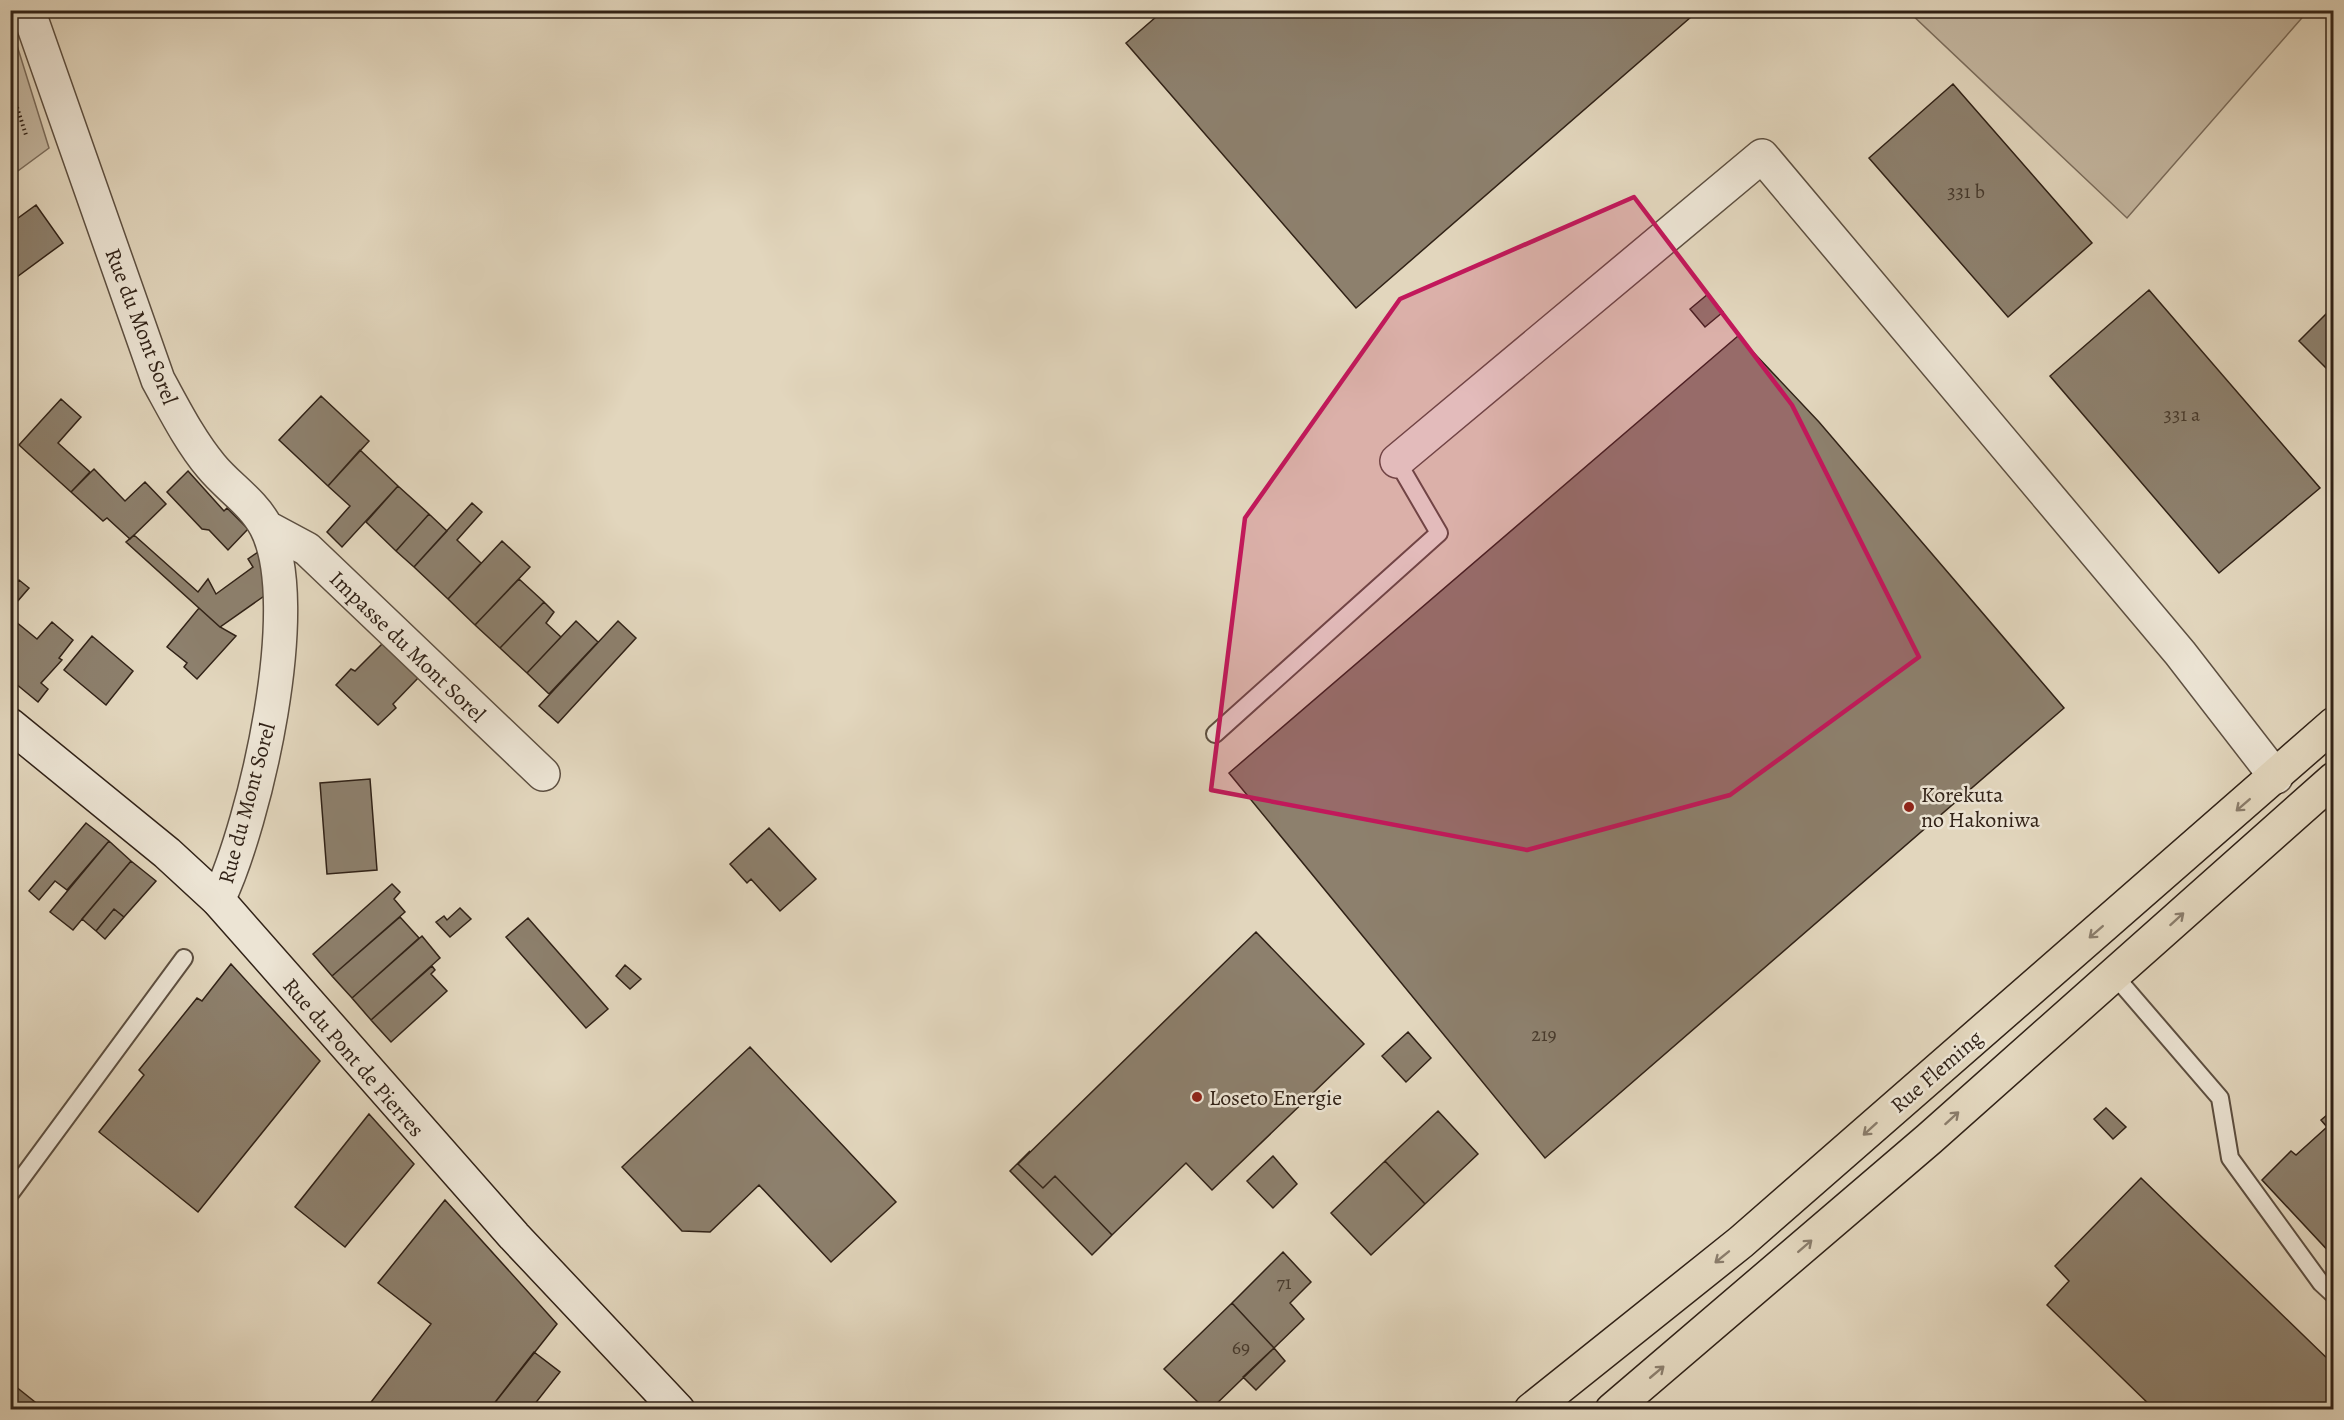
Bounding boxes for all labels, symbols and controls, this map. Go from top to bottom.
house number: 331 b [1947,178,1985,205]
street label: Rue du Mont Sorel [97,244,185,409]
house number: 331 a [2164,401,2201,428]
street label: Impasse du Mont Sorel [323,564,492,729]
street label: Rue du Mont Sorel [211,719,283,887]
place label: Korekuta no Hakoniwa [1921,780,2041,835]
one-way arrow [2236,798,2251,812]
marker: Korekuta no Hakoniwa [1902,800,1916,814]
one-way arrow [2169,912,2184,926]
one-way arrow [2089,925,2104,939]
street label: Rue du Pont de Pierres [276,972,431,1144]
house number: 219 [1531,1021,1557,1048]
street label: Rue Fleming [1884,1023,1989,1120]
place label: Loseto Energie [1209,1083,1342,1113]
marker: Loseto Energie [1190,1090,1204,1104]
one-way arrow [1945,1111,1960,1125]
one-way arrow [1862,1122,1877,1137]
one-way arrow [1797,1239,1812,1253]
one-way arrow [1715,1250,1730,1264]
house number: 71 [1276,1269,1292,1296]
house number: 69 [1232,1334,1250,1361]
one-way arrow [1649,1365,1664,1379]

